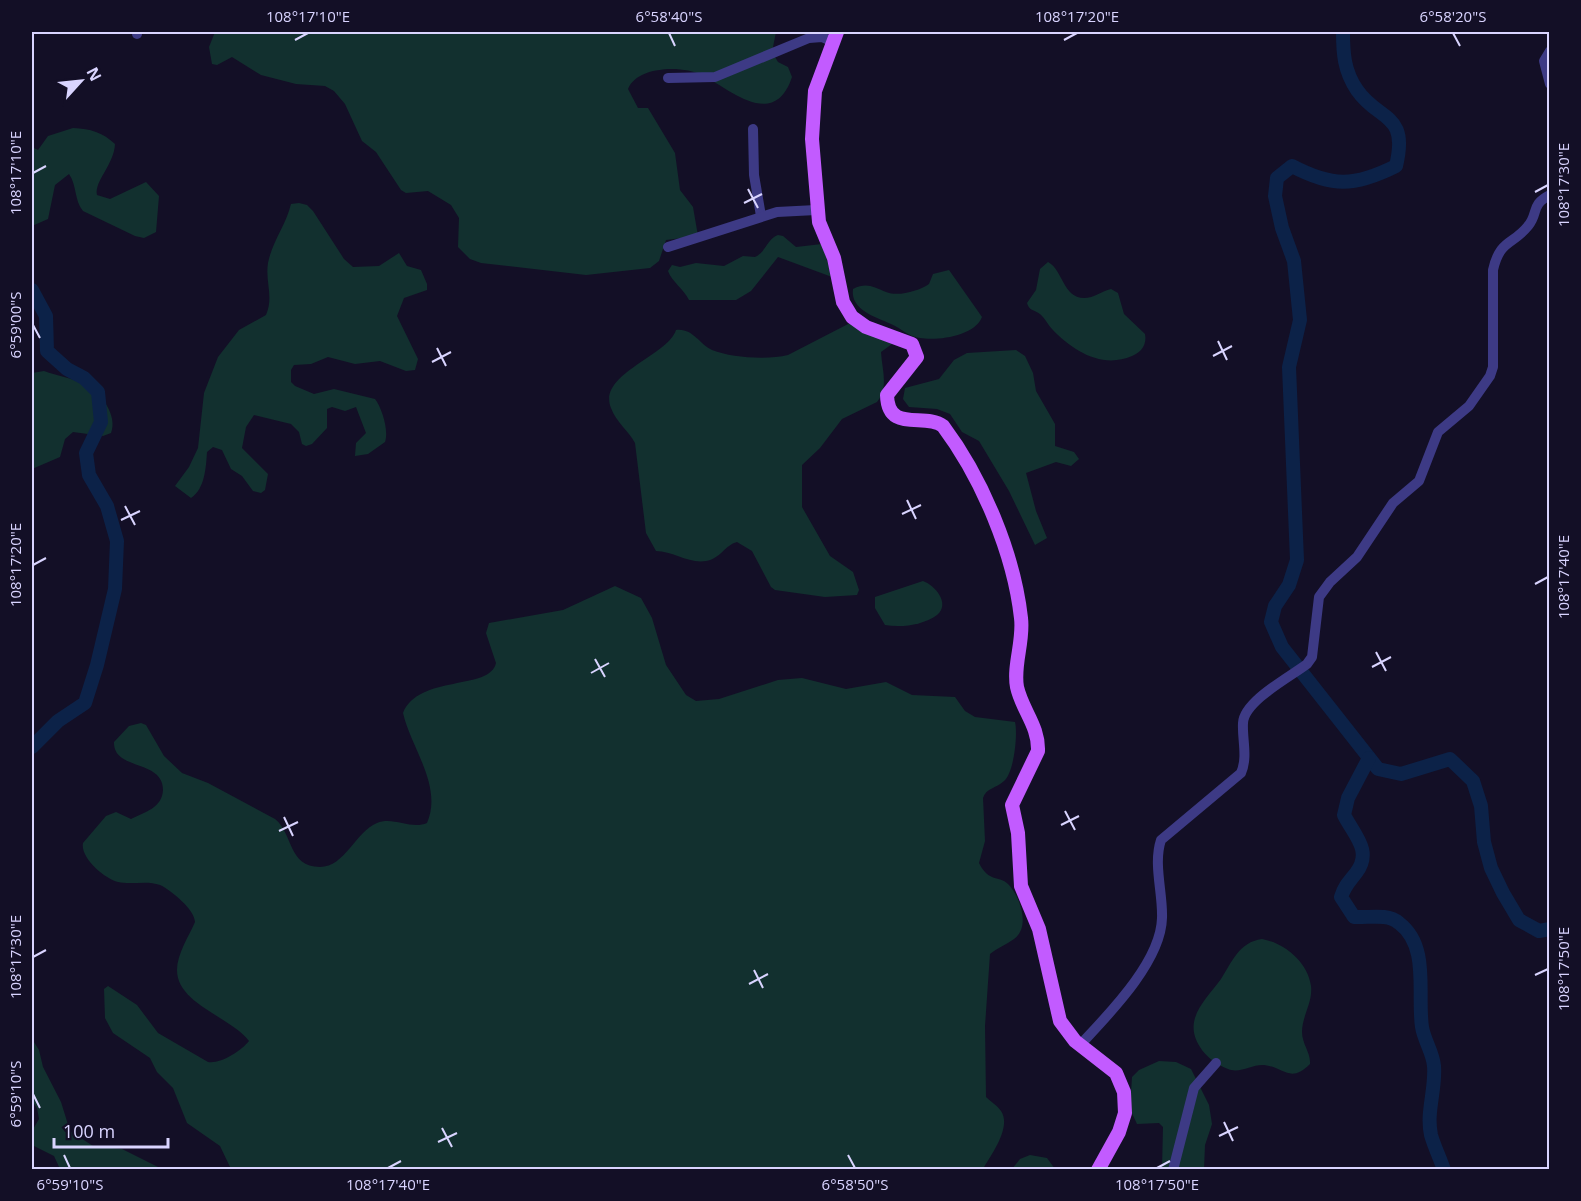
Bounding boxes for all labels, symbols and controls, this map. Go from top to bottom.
text: 108°17'10"E [266,6,350,26]
text: 6°58'40"S [636,6,702,26]
text: 108°17'20"E [1035,6,1119,26]
text: 6°58'20"S [1420,6,1486,26]
north arrow [51,51,111,111]
text: N [82,63,107,85]
text: 108°17'10"E [5,131,25,215]
text: 108°17'30"E [1553,143,1573,227]
text: 6°59'00"S [5,292,25,358]
text: 108°17'20"E [5,523,25,607]
text: 108°17'40"E [1553,535,1573,619]
text: 108°17'30"E [5,915,25,999]
text: 108°17'50"E [1553,927,1573,1011]
text: 6°59'10"S [5,1061,25,1127]
scale bar [54,1111,168,1149]
text: 100 m [63,1119,115,1143]
text: 6°59'10"S [37,1174,103,1194]
text: 108°17'40"E [346,1174,430,1194]
text: 6°58'50"S [822,1174,888,1194]
text: 108°17'50"E [1115,1174,1199,1194]

